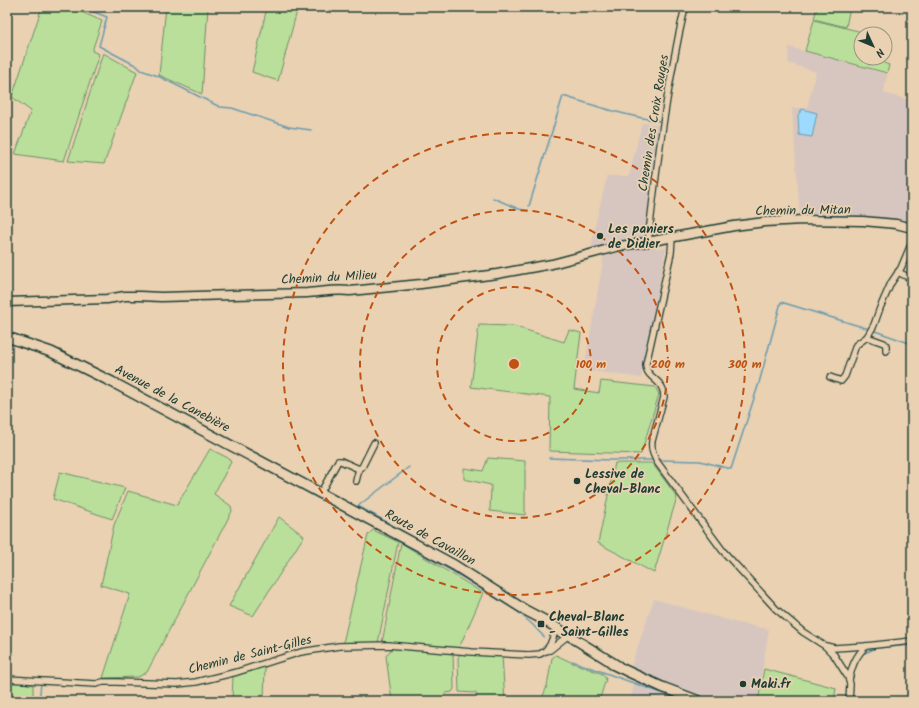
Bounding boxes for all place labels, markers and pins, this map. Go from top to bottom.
place label: Les paniers de Didier [608,219,674,255]
marker: Les paniers de Didier [595,231,605,241]
centre of rings [507,357,521,371]
place label: Lessive de Cheval-Blanc [585,464,661,500]
marker: Lessive de Cheval-Blanc [572,476,582,486]
place label: Cheval-Blanc - Saint-Gilles [549,607,629,643]
marker: Cheval-Blanc - Saint-Gilles [536,619,546,629]
place label: Maki.fr [751,674,792,695]
marker: Maki.fr [738,679,748,689]

